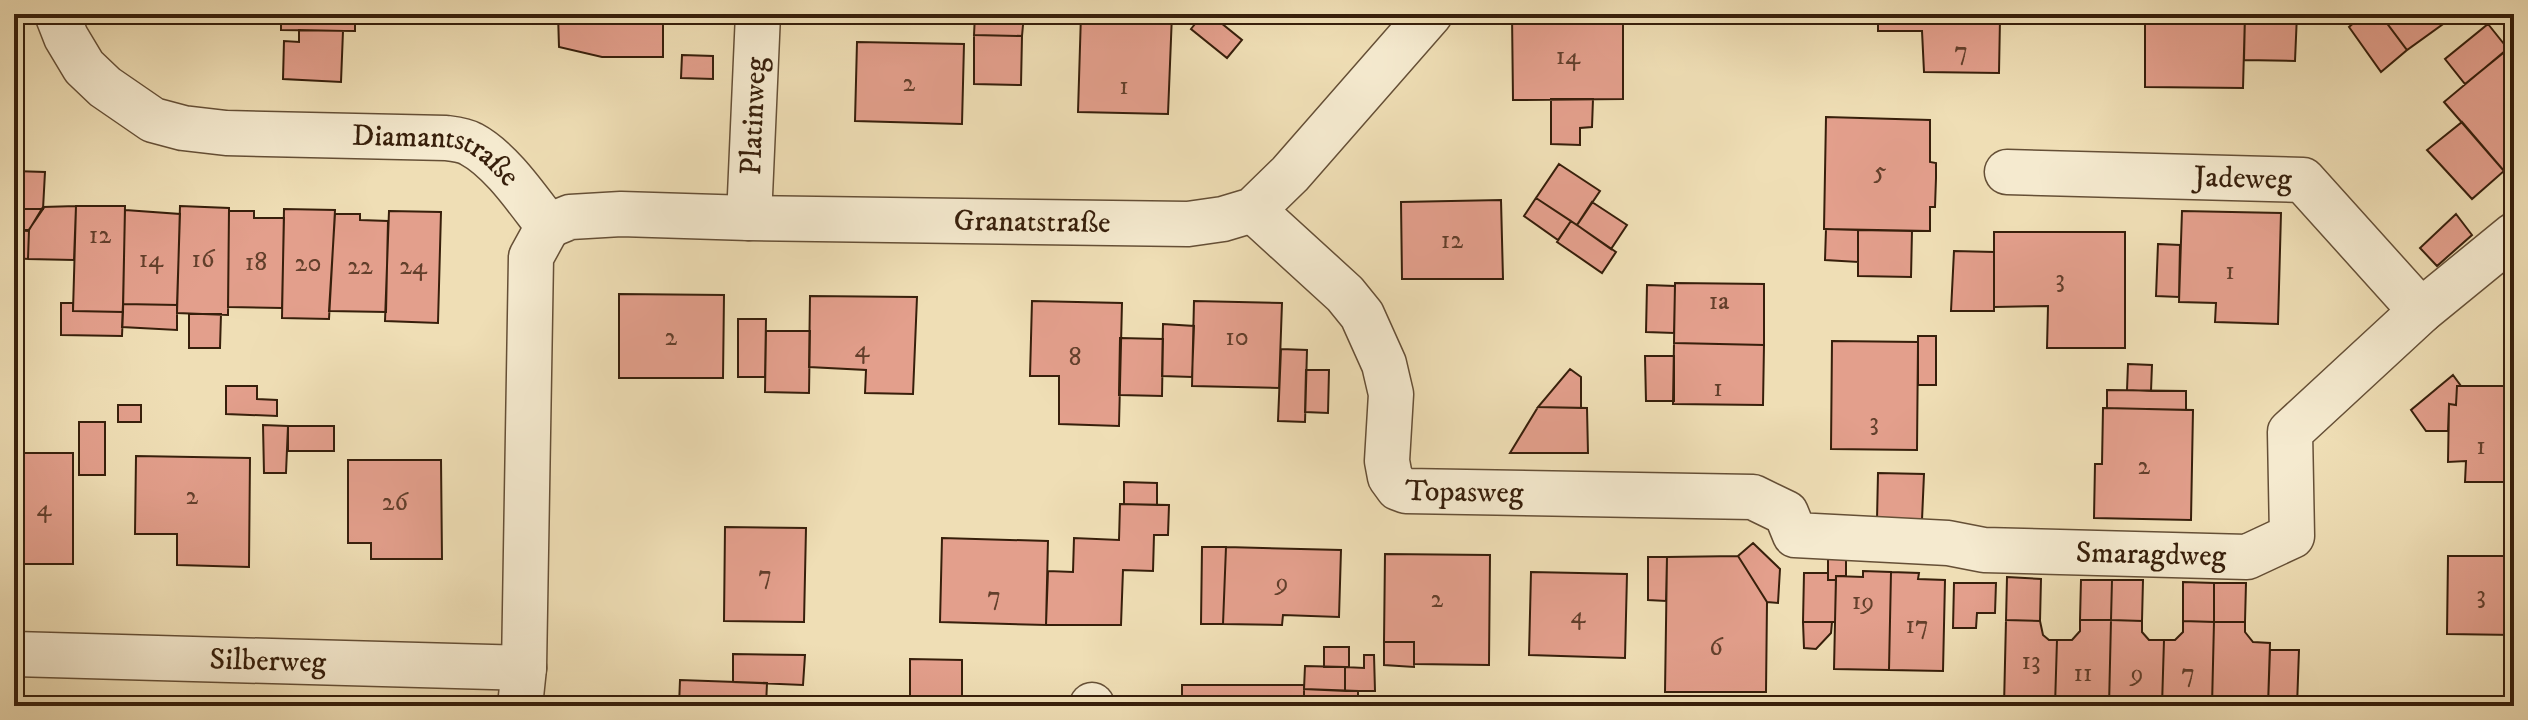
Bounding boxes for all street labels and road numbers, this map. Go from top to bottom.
street label: Platinweg [732,56,775,176]
street label: Diamantstraße [352,117,528,194]
street label: Jadeweg [2191,158,2293,198]
street label: Granatstraße [953,202,1111,241]
street label: Topasweg [1405,472,1524,512]
street label: Smaragdweg [2075,534,2227,575]
street label: Silberweg [209,641,327,681]

